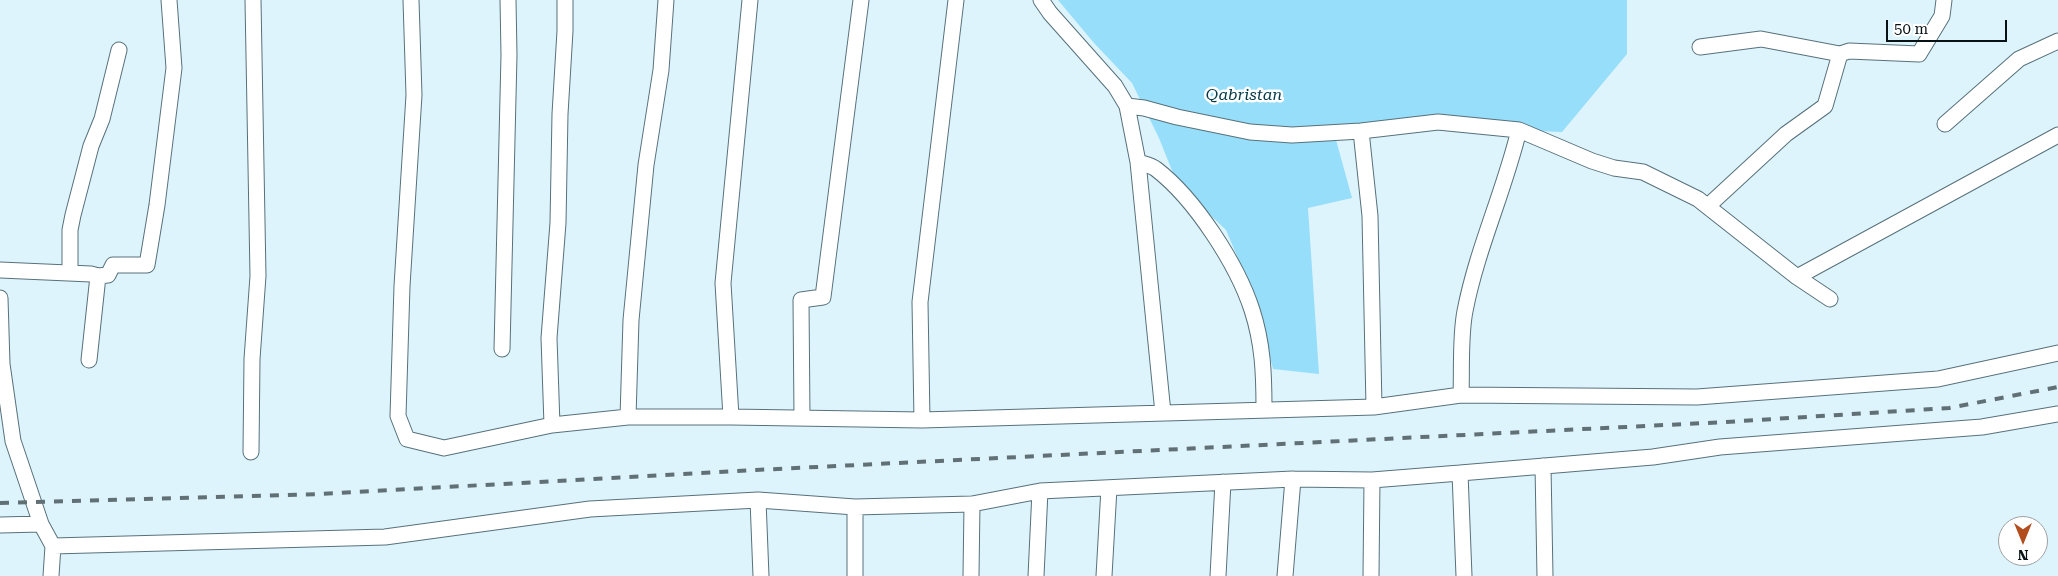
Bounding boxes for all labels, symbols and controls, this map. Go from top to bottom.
scale bar [1888,10,2009,42]
text: 50 m [1894,20,1928,38]
park label: Qabristan [1206,85,1282,105]
north arrow [1998,516,2048,566]
text: N [2018,547,2028,563]

